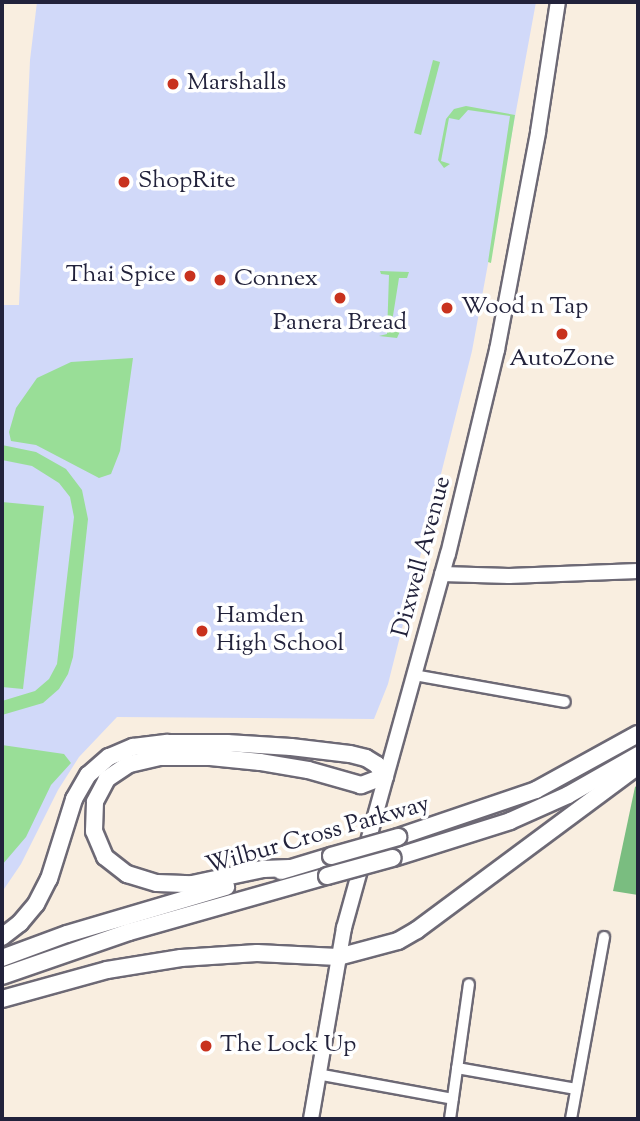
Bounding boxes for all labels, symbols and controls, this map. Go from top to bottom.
place label: Marshalls [187,70,286,98]
marker: Marshalls [165,76,181,92]
place label: ShopRite [138,168,236,196]
marker: ShopRite [116,174,132,190]
place label: Thai Spice [66,262,176,290]
place label: Connex [234,266,318,294]
marker: Thai Spice [182,268,198,284]
marker: Connex [212,272,228,288]
marker: Panera Bread [332,290,348,306]
place label: Wood n Tap [461,294,588,322]
marker: Wood n Tap [439,300,455,316]
place label: Panera Bread [273,310,407,338]
marker: AutoZone [554,326,570,342]
place label: AutoZone [509,346,615,374]
street label: Dixwell Avenue [388,473,458,641]
place label: Hamden High School [216,603,344,659]
marker: Hamden High School [194,623,210,639]
street label: Wilbur Cross Parkway [203,790,433,882]
place label: The Lock Up [220,1032,356,1060]
marker: The Lock Up [198,1038,214,1054]

